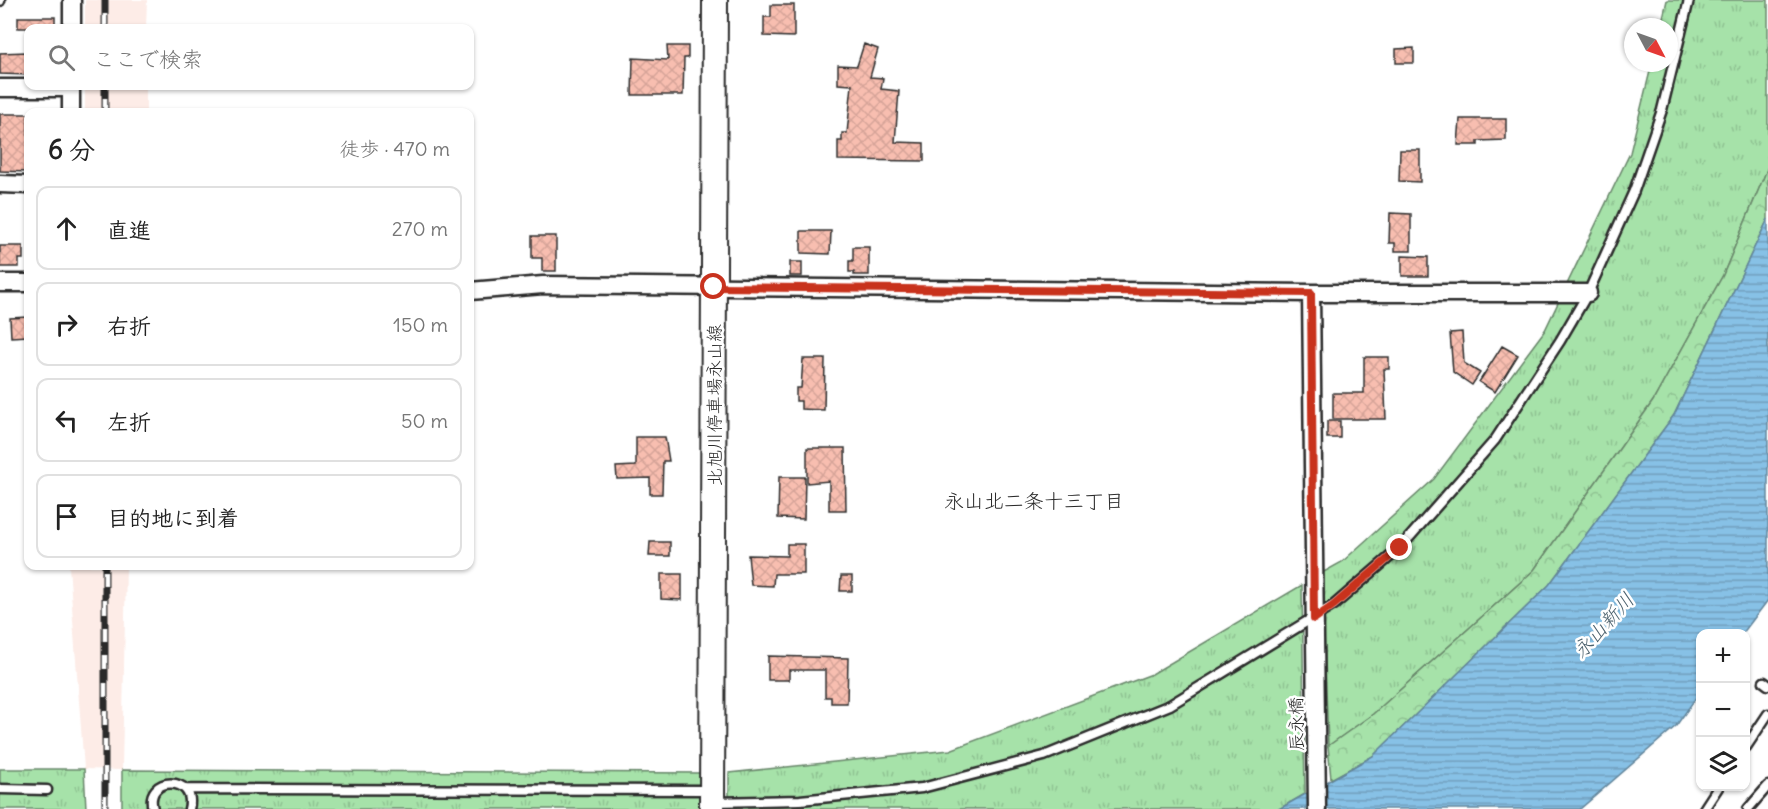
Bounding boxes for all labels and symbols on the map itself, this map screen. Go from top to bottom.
north arrow [1624,18,1678,72]
route start [700,273,726,299]
street label: 北旭川停車場永山線 [703,324,726,486]
district label: 永山北二条十三丁目 [944,488,1124,513]
route end [1386,534,1412,560]
water label: 永山新川 [1567,587,1639,663]
street label: 辰永橋 [1284,697,1308,751]

